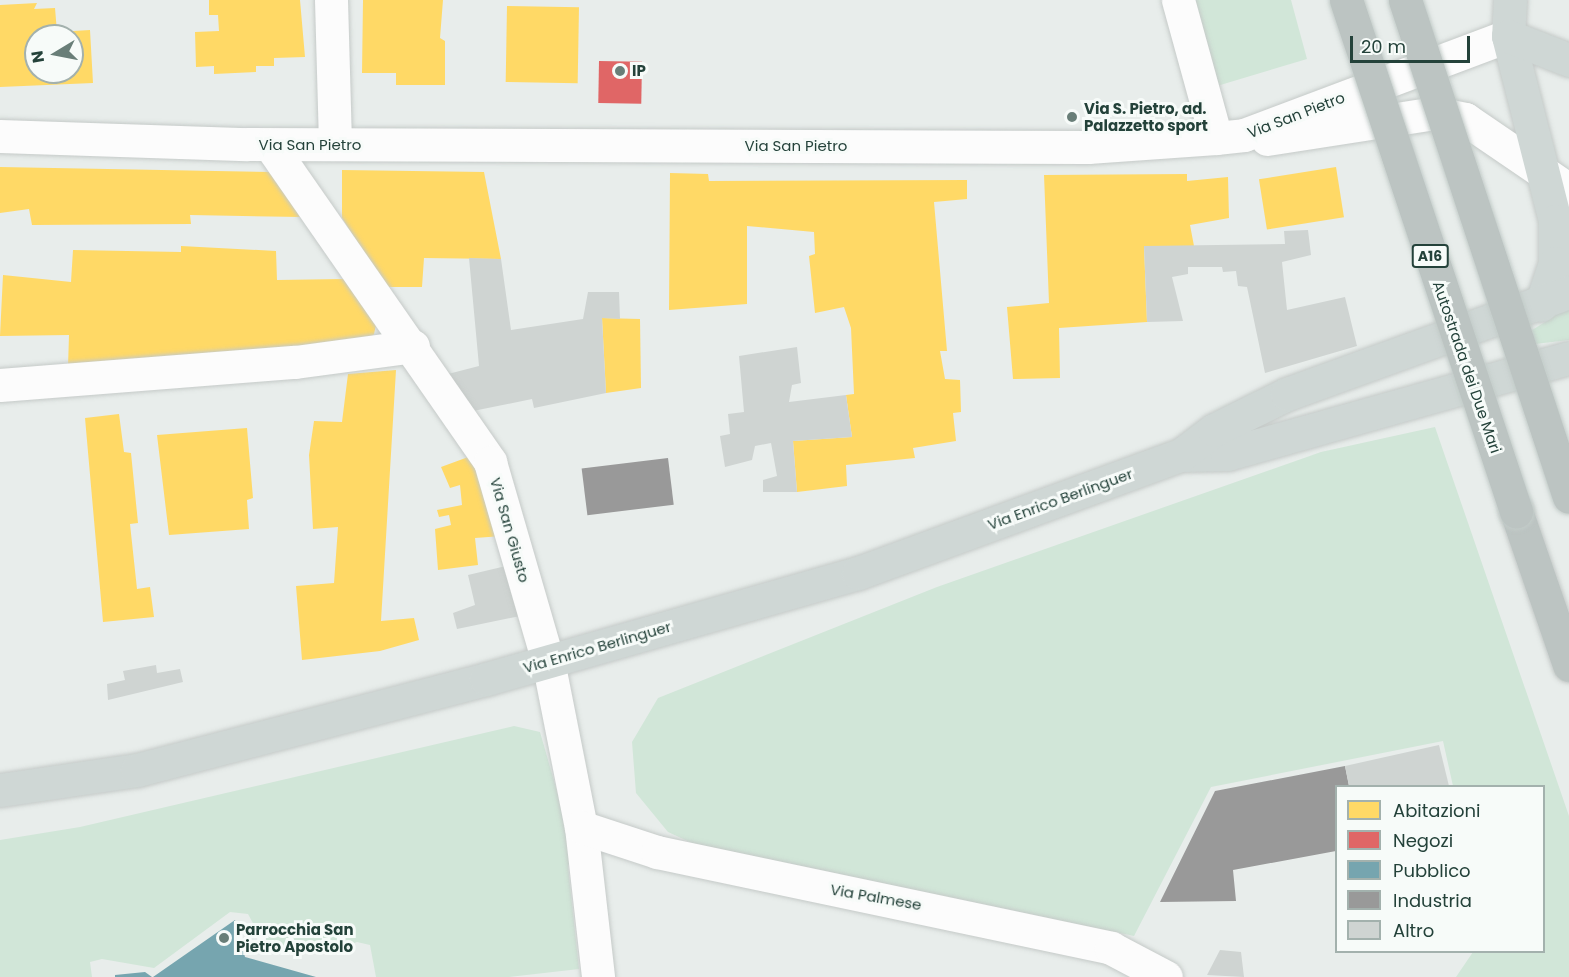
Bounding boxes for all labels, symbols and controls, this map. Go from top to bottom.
north arrow [24,24,84,84]
scale bar [1353,24,1473,62]
text: 20 m [1361,34,1406,59]
text: N [25,49,50,65]
place label: IP [632,62,646,80]
marker: IP [613,64,627,78]
street label: Via San Pietro [1245,88,1347,142]
place label: Via S. Pietro, ad. Palazzetto sport [1084,99,1208,134]
marker: Via S. Pietro, ad. Palazzetto sport [1065,110,1079,124]
street label: Via San Pietro [259,136,361,154]
street label: Via San Pietro [745,137,847,155]
road number: A16 [1410,245,1450,267]
street label: Autostrada dei Due Mari [1429,278,1505,456]
street label: Via Enrico Berlinguer [985,464,1135,534]
street label: Via San Giusto [486,475,534,585]
street label: Via Enrico Berlinguer [521,617,673,677]
legend [1335,785,1545,953]
text: Abitazioni [1393,798,1481,823]
text: Negozi [1393,828,1453,853]
text: Pubblico [1393,858,1471,883]
street label: Via Palmese [829,880,923,914]
text: Industria [1393,888,1472,913]
text: Altro [1393,918,1434,943]
place label: Parrocchia San Pietro Apostolo [236,920,354,955]
marker: Parrocchia San Pietro Apostolo [217,931,231,945]

